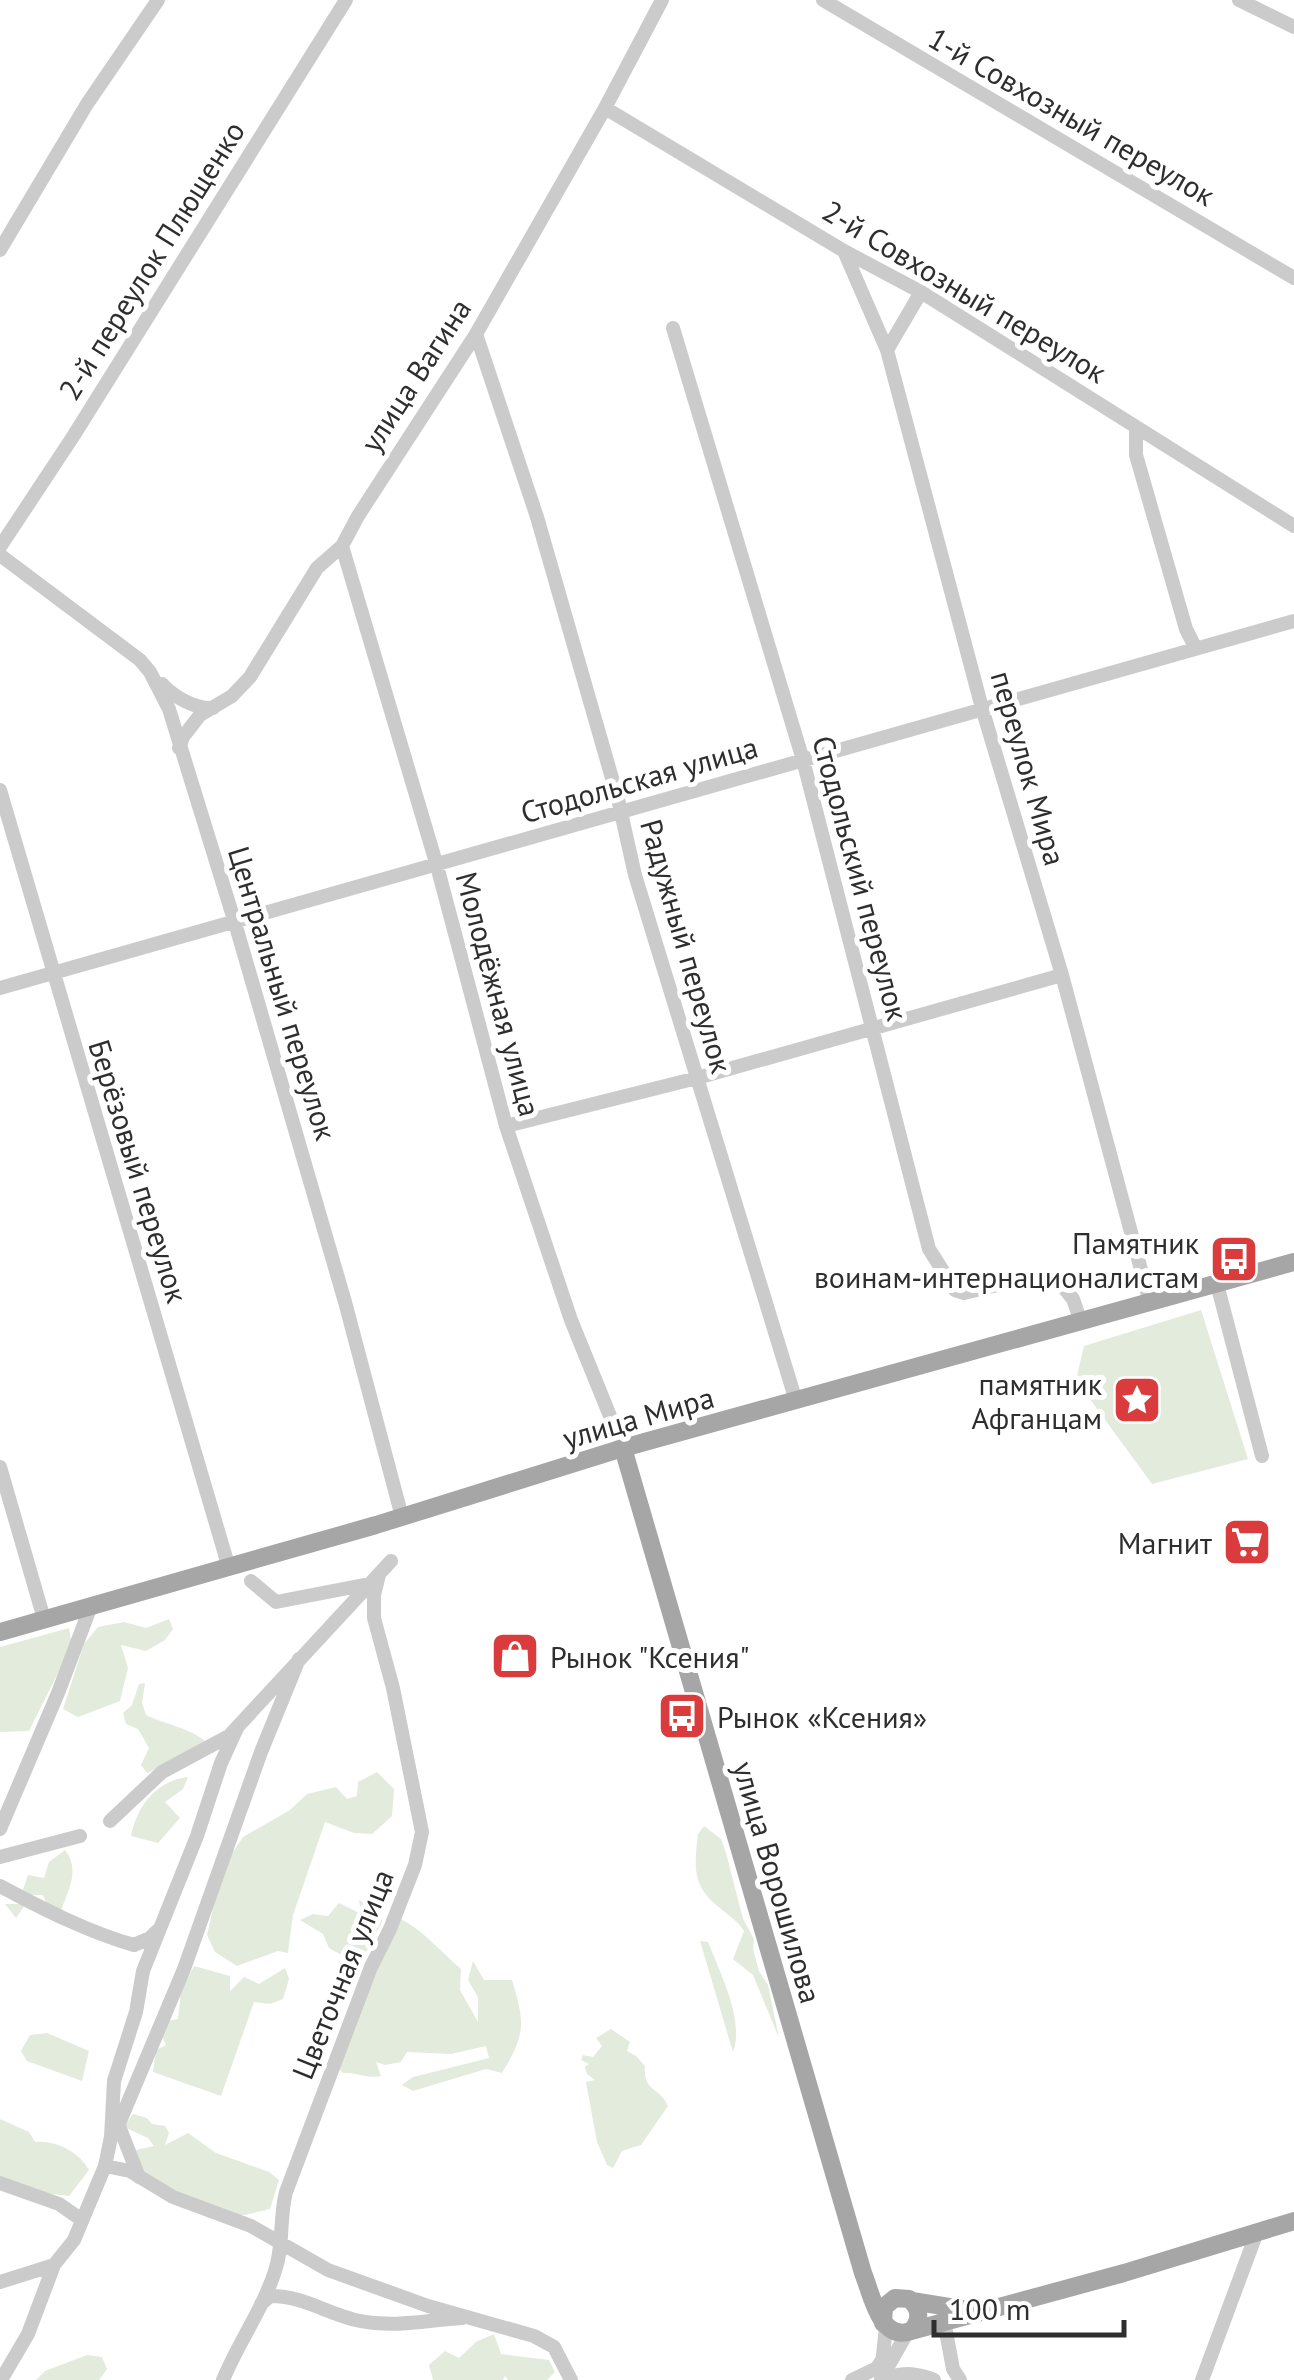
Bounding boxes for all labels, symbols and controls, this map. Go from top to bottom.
street label: 1-й Совхозный переулок [922,18,1223,214]
street label: 2-й переулок Плющенко [49,113,253,407]
street label: 2-й Совхозный переулок [816,191,1115,392]
street label: улица Вагина [351,291,479,459]
street label: переулок Мира [983,666,1075,870]
street label: Стодольская улица [516,727,762,831]
street label: Стодольский переулок [804,731,918,1025]
street label: Радужный переулок [632,815,742,1078]
street label: Центральный переулок [220,841,346,1145]
street label: Молодёжная улица [448,868,550,1120]
street label: Берёзовый переулок [80,1035,198,1308]
place label: Памятник воинам‐интернационалистам [814,1223,1200,1296]
bus stop icon: Памятник воинам‐интернационалистам [1208,1233,1260,1285]
place label: памятник Афганцам [972,1364,1103,1437]
place icon: памятник Афганцам [1111,1374,1163,1426]
street label: улица Мира [558,1377,718,1457]
supermarket icon: Магнит [1221,1516,1273,1568]
place label: Магнит [1118,1523,1212,1562]
shop icon: Рынок "Ксения" [489,1630,541,1682]
place label: Рынок "Ксения" [550,1637,750,1676]
bus stop icon: Рынок «Ксения» [656,1690,708,1742]
place label: Рынок «Ксения» [717,1697,927,1736]
street label: улица Ворошилова [725,1757,831,2007]
street label: Цветочная улица [282,1863,402,2085]
scale bar [934,2275,1124,2337]
text: 100 m [949,2289,1030,2328]

